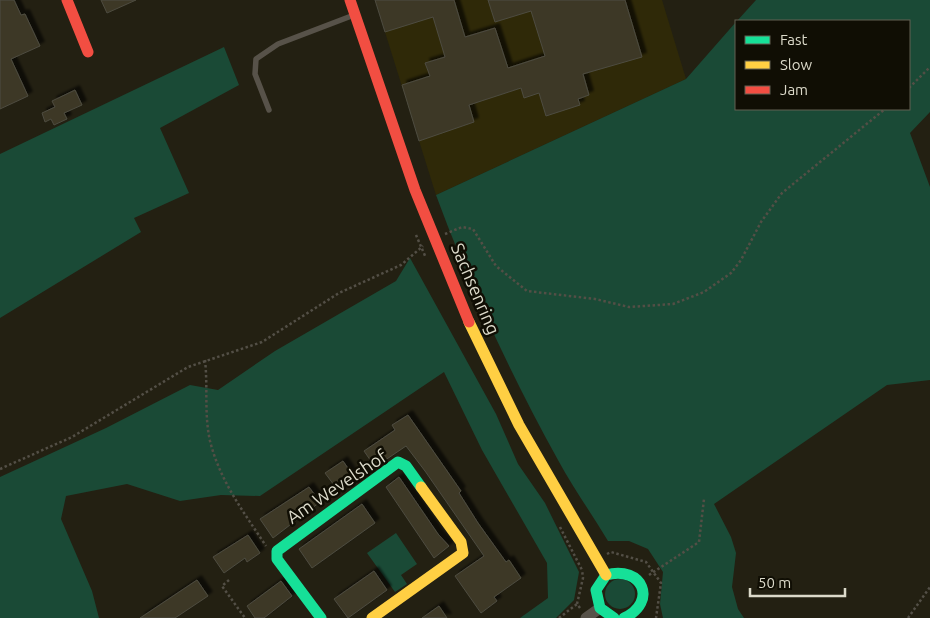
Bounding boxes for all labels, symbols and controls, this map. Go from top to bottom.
legend [735,20,910,110]
text: Fast [780,31,808,48]
text: Slow [780,56,813,73]
text: Jam [780,81,808,98]
street label: Sachsenring [448,240,504,337]
street label: Am Wevelshof [283,445,390,527]
scale bar [750,566,845,598]
text: 50 m [758,574,791,591]

